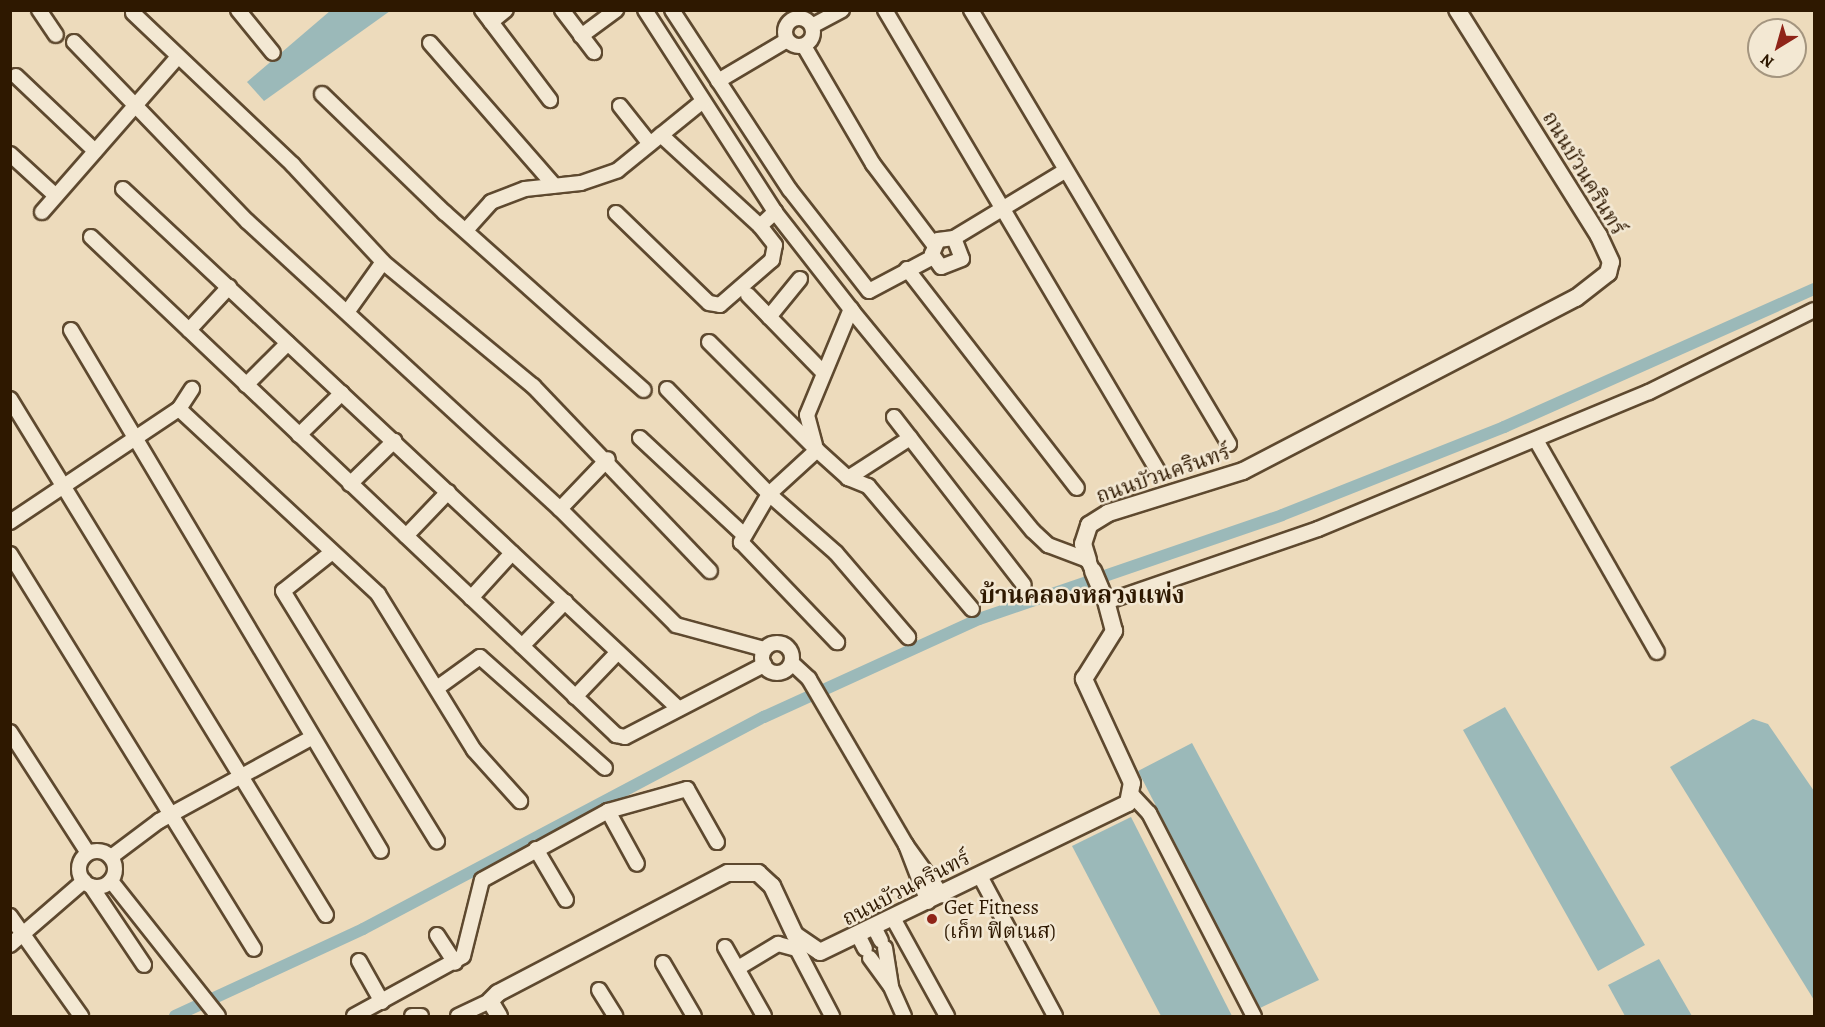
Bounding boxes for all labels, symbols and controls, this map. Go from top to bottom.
north arrow [1747,18,1807,78]
text: N [1756,48,1779,73]
street label: ถนนบัวนครินทร์ [1537,106,1631,240]
street label: ถนนบัวนครินทร์ [1093,439,1233,509]
district label: บ้านคลองหลวงแพ่ง [979,582,1185,610]
street label: ถนนบัวนครินทร์ [838,845,974,931]
place label: Get Fitness (เก็ท ฟิตเนส) [944,894,1056,944]
marker: Get Fitness (เก็ท ฟิตเนส) [925,912,939,926]

